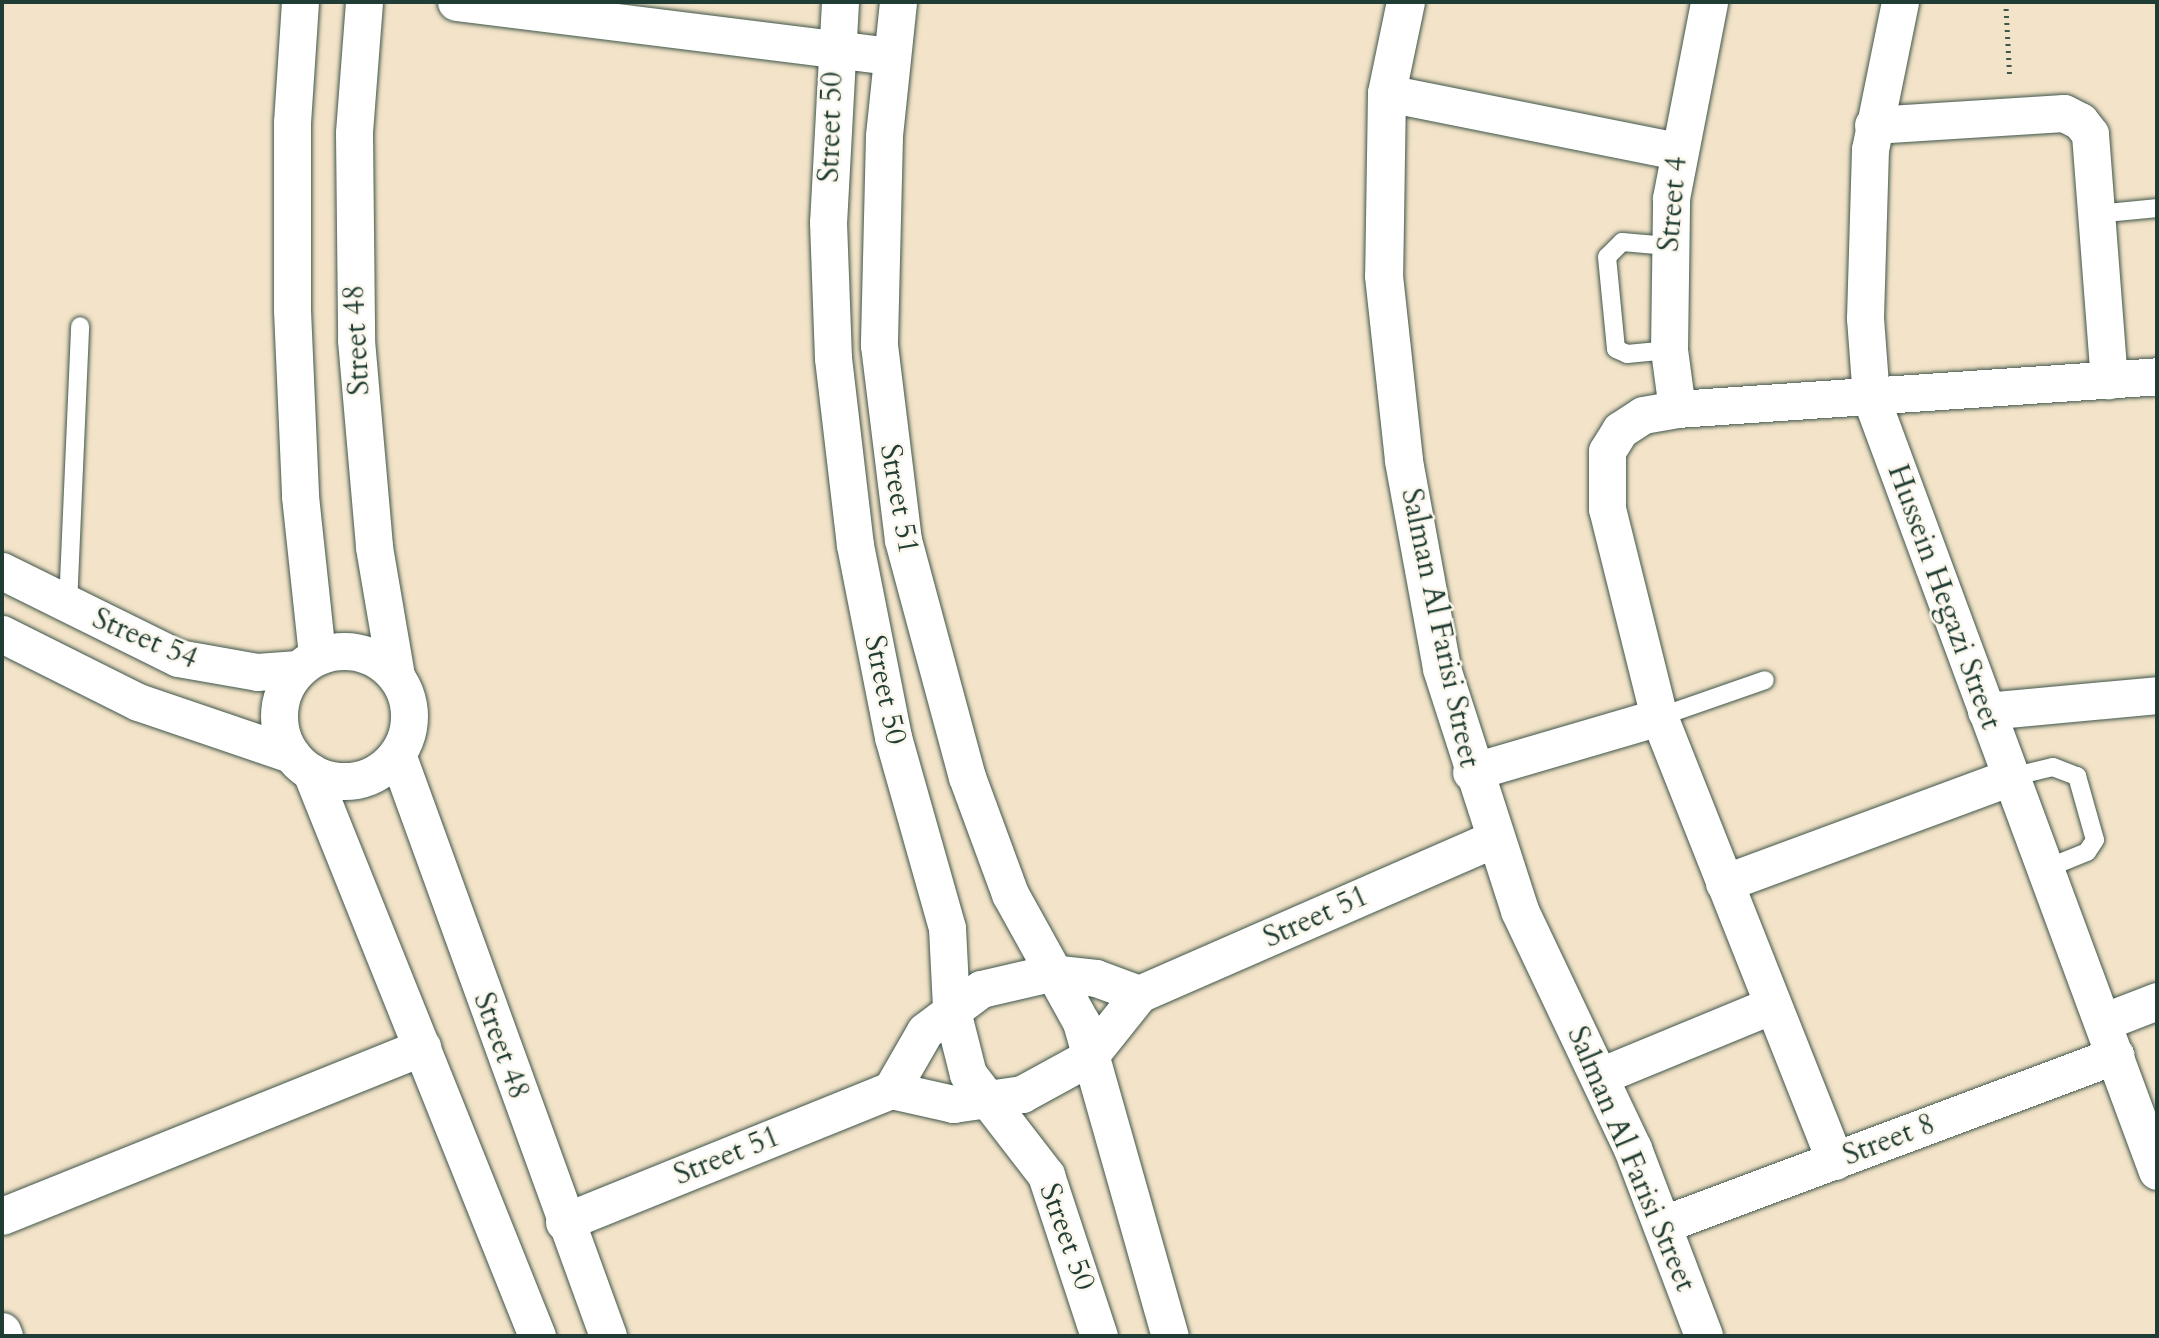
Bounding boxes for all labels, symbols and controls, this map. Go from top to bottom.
street label: Street 50 [811,71,851,183]
street label: Street 4 [1651,155,1695,253]
street label: Street 48 [336,284,378,396]
street label: Street 51 [872,441,926,557]
street label: Hussein Hegazi Street [1879,460,2009,734]
street label: Salman Al Farisi Street [1393,485,1487,771]
street label: Street 54 [87,601,203,677]
street label: Street 50 [856,632,914,748]
street label: Street 51 [1258,878,1374,956]
street label: Street 48 [465,988,537,1104]
street label: Salman Al Farisi Street [1559,1021,1703,1297]
street label: Street 8 [1838,1106,1940,1174]
street label: Street 51 [669,1119,785,1193]
street label: Street 50 [1031,1179,1103,1295]

